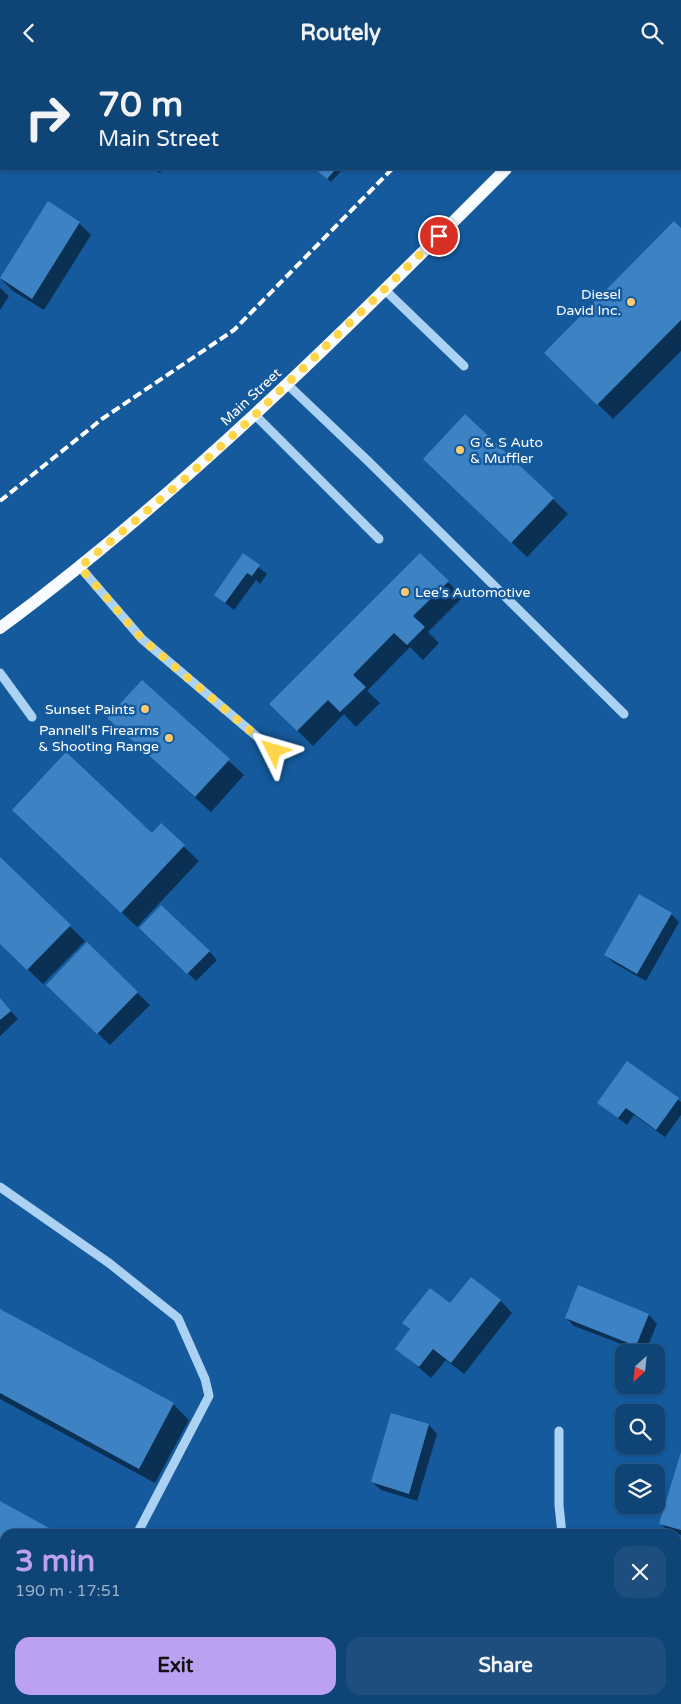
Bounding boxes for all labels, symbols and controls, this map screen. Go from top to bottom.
icon: back [15,19,43,47]
icon: search [638,19,666,47]
text: Routely [300,20,381,46]
text: 70 m [98,84,183,126]
icon: right [15,85,80,150]
text: Main Street [98,126,219,152]
pin [418,215,460,257]
icon: arrive [425,222,453,250]
place label: Diesel David Inc. [556,286,621,319]
marker: Diesel David Inc. [625,296,637,308]
street label: Main Street [217,364,285,429]
place label: G & S Auto & Muffler [470,434,543,467]
marker: G & S Auto & Muffler [454,444,466,456]
place label: Lee's Automotive [415,584,530,601]
marker: Lee's Automotive [399,586,411,598]
place label: Sunset Paints [45,701,135,718]
marker: Sunset Paints [139,703,151,715]
place label: Pannell's Firearms & Shooting Range [38,722,159,755]
position arrow [247,724,299,776]
marker: Pannell's Firearms & Shooting Range [163,732,175,744]
north arrow [615,1344,665,1394]
map controls [615,1344,665,1514]
button: search [615,1404,665,1454]
button: layers [615,1464,665,1514]
text: 3 min [15,1543,95,1580]
button: close [614,1546,666,1598]
text: 190 m · 17:51 [15,1581,121,1601]
button: Exit [15,1637,336,1695]
button: Share [346,1637,666,1695]

